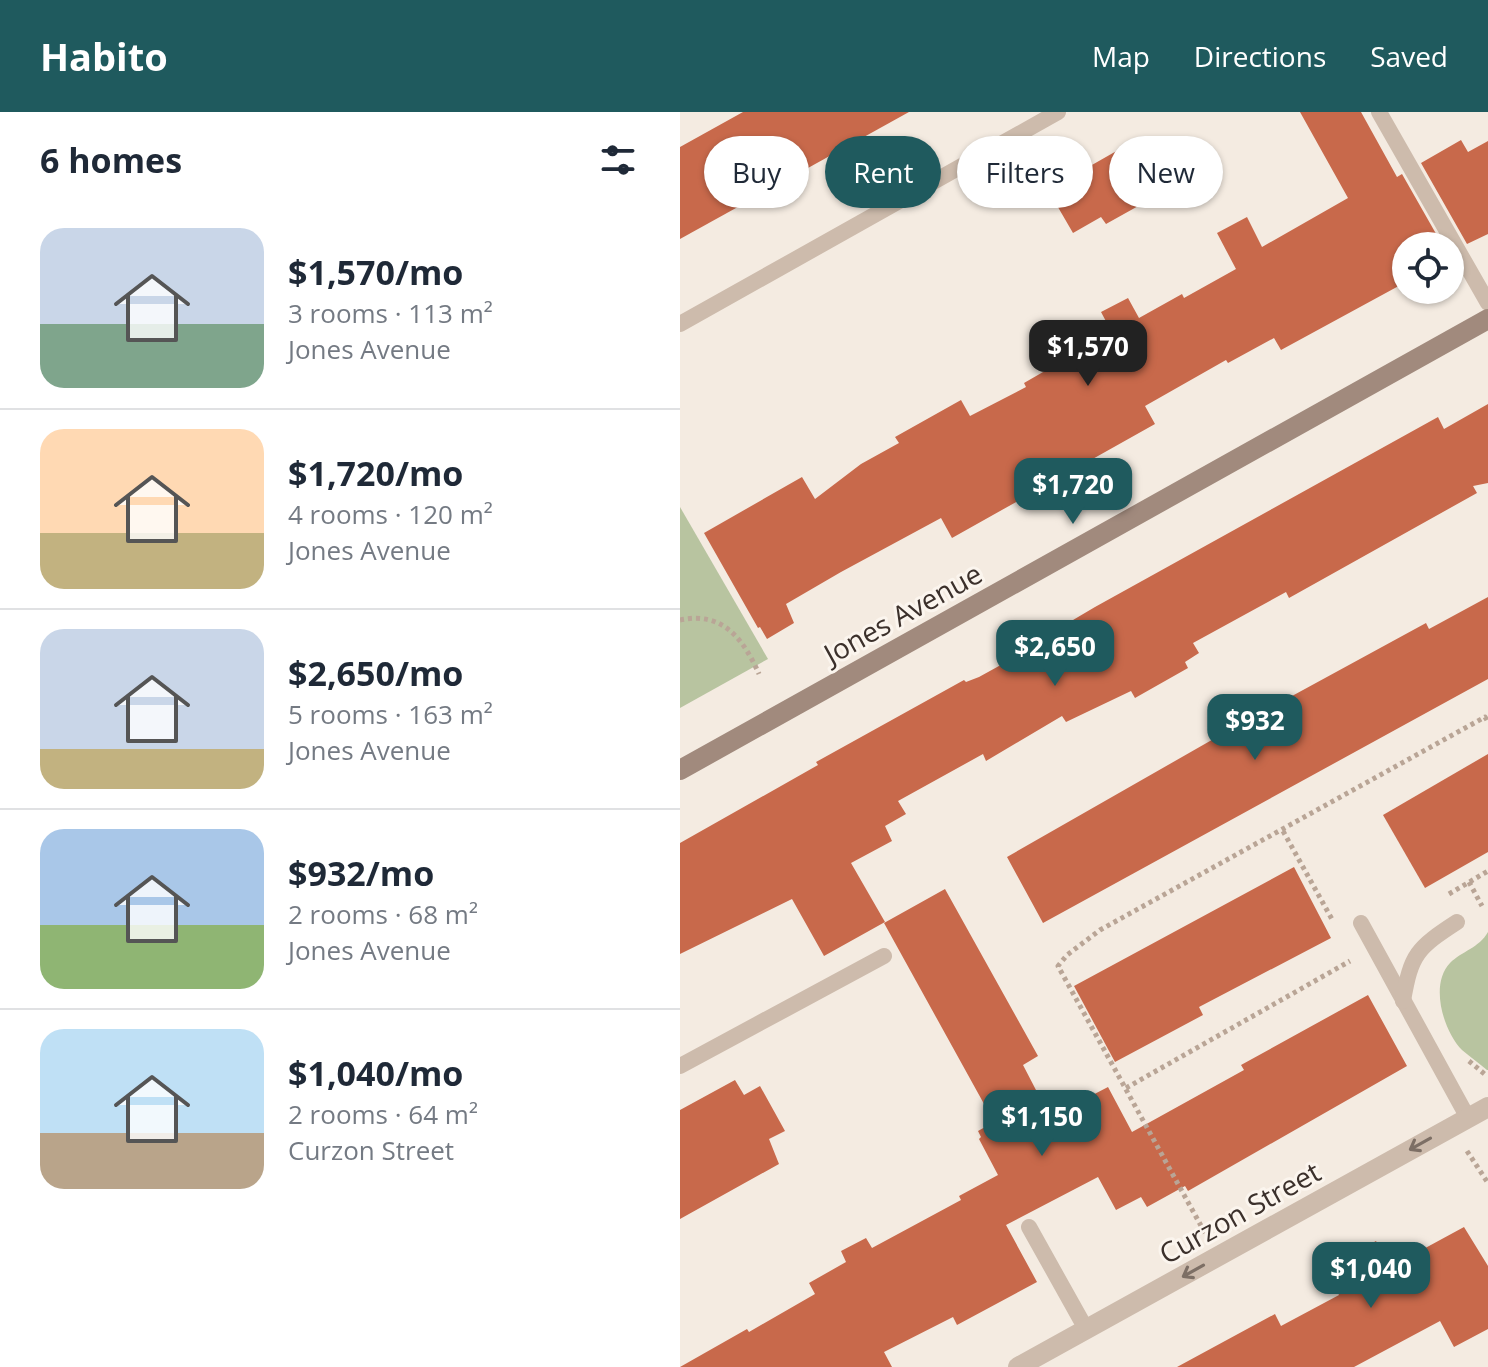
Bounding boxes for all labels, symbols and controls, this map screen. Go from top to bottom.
text: Habito [40,30,168,82]
text: Map [1092,37,1150,75]
text: Directions [1194,37,1326,75]
text: Saved [1370,37,1448,75]
chip: Buy [704,136,809,208]
chip: Rent [825,136,941,208]
chip: Filters [957,136,1093,208]
chip: New [1109,136,1223,208]
text: 6 homes [40,137,182,183]
icon: filters [596,138,640,182]
map controls [1392,232,1464,304]
button: locate [1392,232,1464,304]
text: $1,570/mo [288,249,463,295]
icon: home [104,260,200,356]
text: 3 rooms · 113 m² [288,295,493,331]
pin: $1,570 [1023,320,1153,388]
text: $1,570 [1047,328,1129,364]
text: Jones Avenue [288,331,451,367]
text: $1,720/mo [288,450,463,496]
pin: $1,720 [1008,458,1138,526]
icon: home [104,461,200,557]
text: $1,720 [1032,466,1114,502]
text: 4 rooms · 120 m² [288,496,493,532]
text: Jones Avenue [288,532,451,568]
street label: Jones Avenue [814,554,988,674]
pin: $2,650 [990,620,1120,688]
text: $2,650 [1014,628,1096,664]
text: $2,650/mo [288,650,463,696]
icon: home [104,661,200,757]
pin: $932 [1208,694,1302,762]
text: 5 rooms · 163 m² [288,696,493,732]
text: $932 [1225,702,1285,738]
text: Jones Avenue [288,732,451,768]
text: $932/mo [288,850,434,896]
icon: home [104,861,200,957]
text: 2 rooms · 68 m² [288,896,478,932]
text: Jones Avenue [288,932,451,968]
text: $1,040/mo [288,1050,463,1096]
icon: home [104,1061,200,1157]
pin: $1,150 [977,1090,1107,1158]
text: 2 rooms · 64 m² [288,1096,478,1132]
text: $1,150 [1001,1098,1083,1134]
text: Curzon Street [288,1132,454,1168]
one-way arrow [1408,1137,1432,1152]
street label: Curzon Street [1152,1152,1327,1272]
pin: $1,040 [1306,1242,1436,1310]
text: $1,040 [1330,1250,1412,1286]
one-way arrow [1181,1264,1205,1279]

